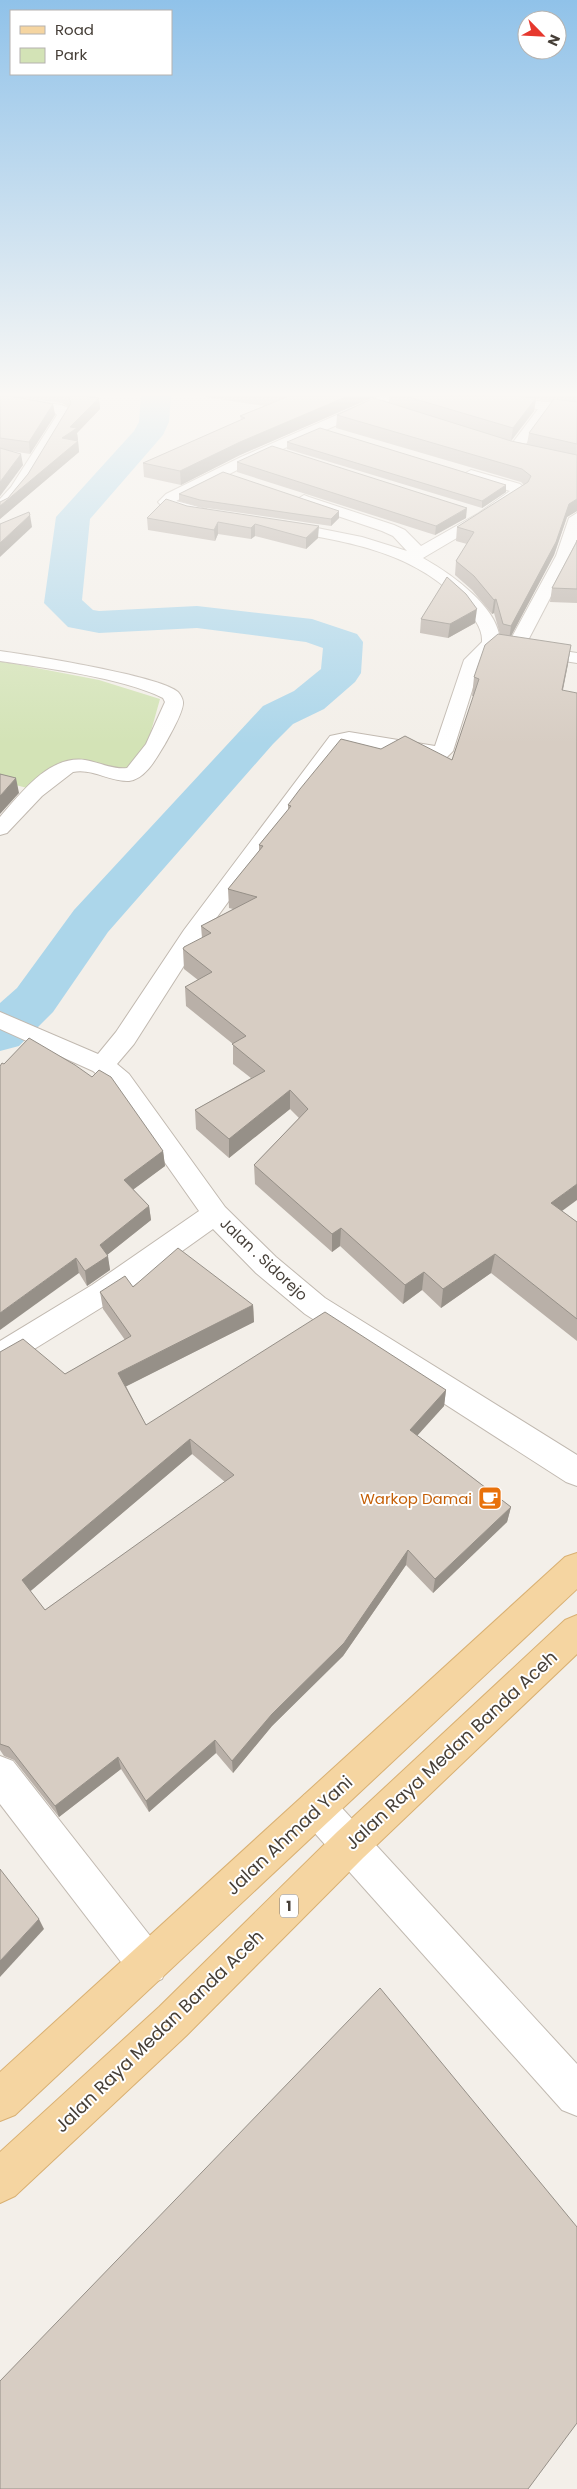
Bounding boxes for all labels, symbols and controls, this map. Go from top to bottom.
legend [10,10,172,75]
north arrow [517,10,567,60]
text: Road [55,19,94,40]
text: N [543,31,565,49]
text: Park [55,44,87,65]
street label: Jalan . Sidorejo [215,1213,313,1305]
cafe icon: Warkop Damai [477,1485,503,1511]
place label: Warkop Damai [360,1488,472,1509]
street label: Jalan Raya Medan Banda Aceh [339,1645,563,1855]
street label: Jalan Ahmad Yani [220,1770,358,1900]
road number: 1 [280,1894,298,1918]
street label: Jalan Raya Medan Banda Aceh [49,1924,269,2138]

